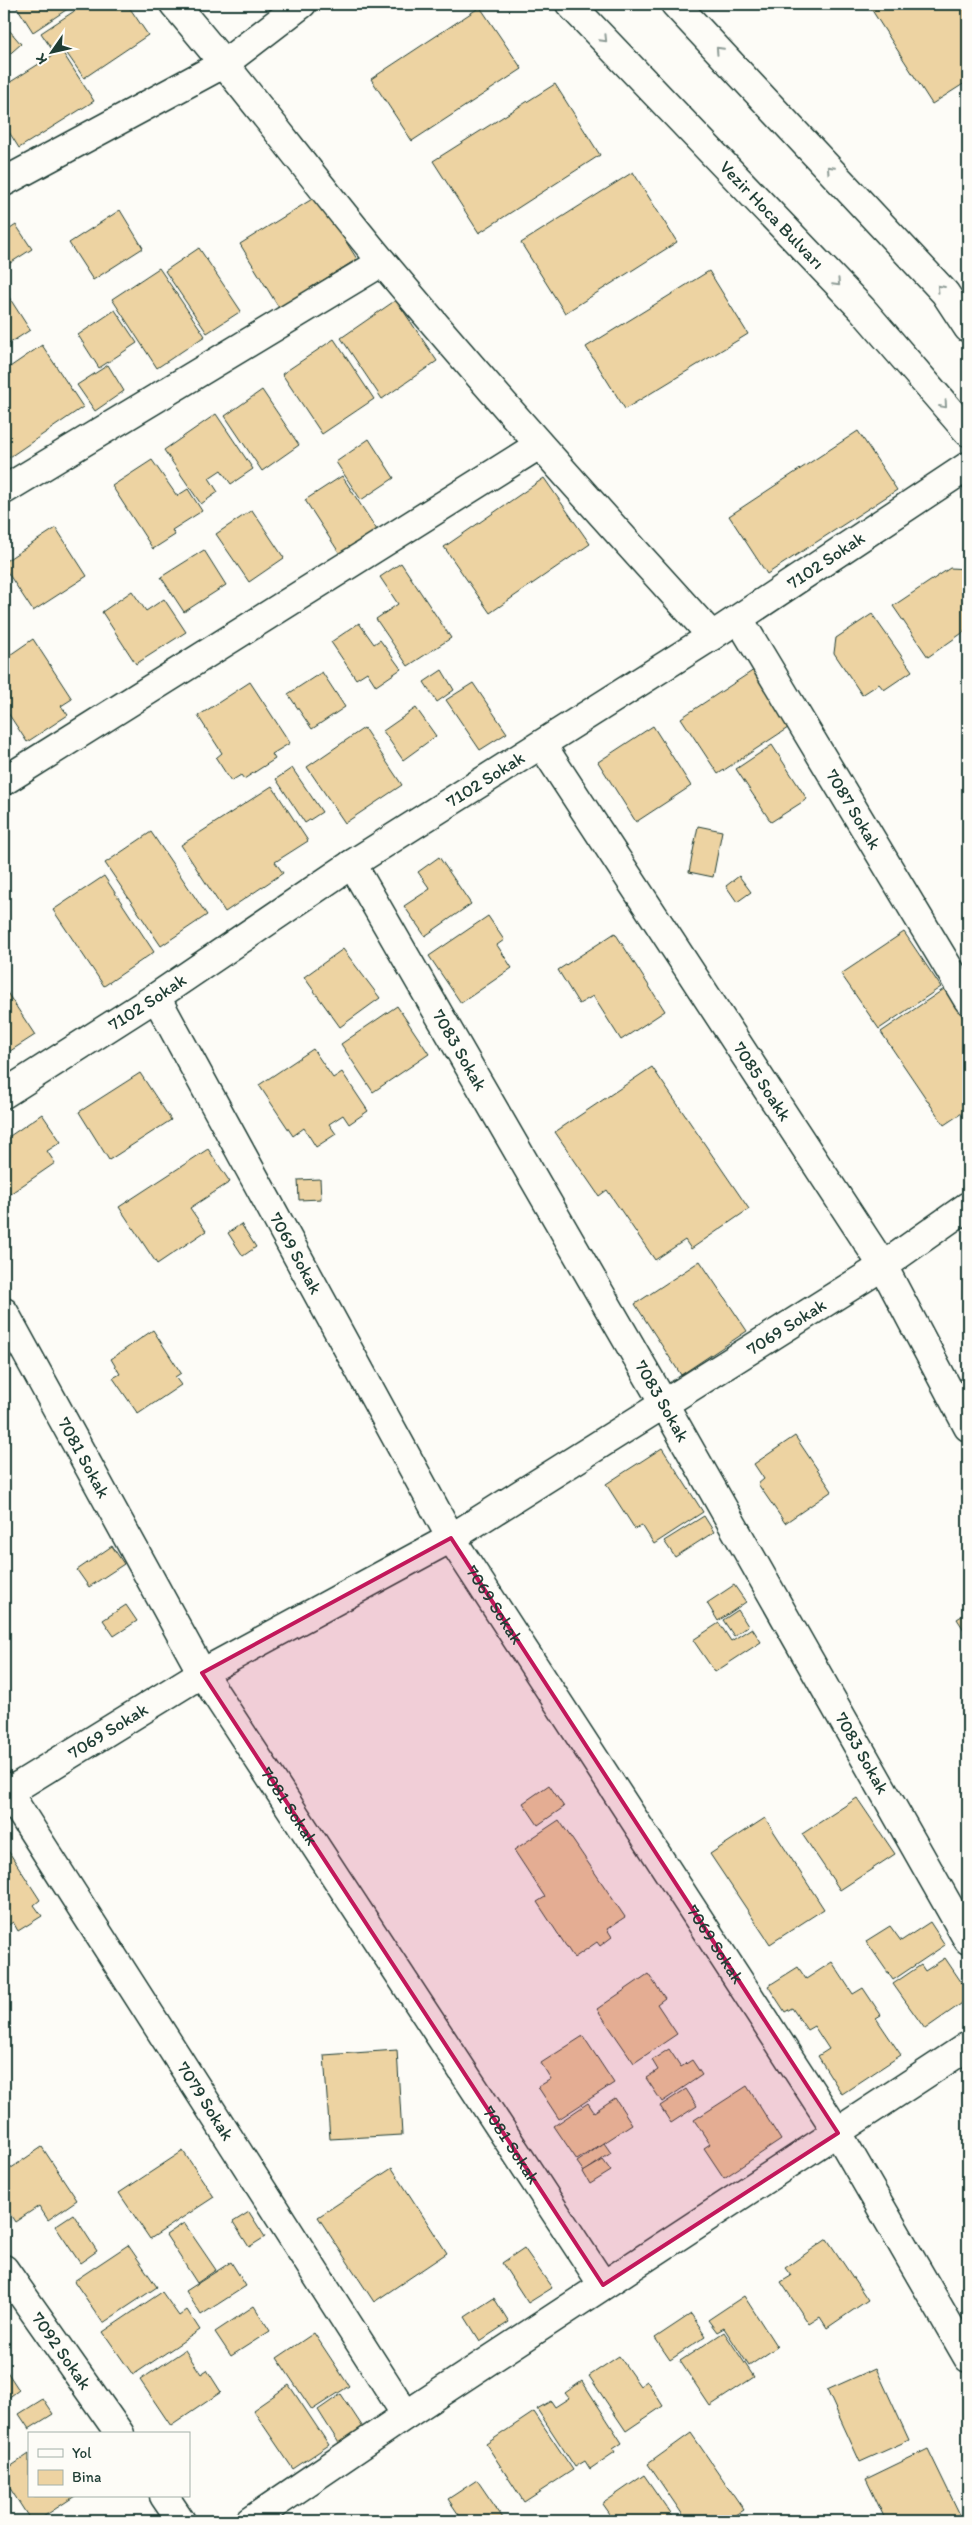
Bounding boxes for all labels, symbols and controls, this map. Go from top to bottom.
north arrow [28,28,78,78]
one-way arrow [598,33,607,42]
one-way arrow [716,47,725,56]
text: K [32,50,51,67]
street label: Vezir Hoca Bulvarı [715,156,829,274]
one-way arrow [826,166,835,175]
one-way arrow [831,277,840,286]
one-way arrow [937,285,946,294]
one-way arrow [939,399,948,408]
street label: 7102 Sokak [783,527,869,594]
street label: 7102 Sokak [442,747,529,813]
street label: 7087 Sokak [821,765,886,853]
street label: 7102 Sokak [104,969,190,1036]
street label: 7083 Sokak [427,1005,492,1095]
street label: 7085 Soakk [728,1038,796,1125]
street label: 7069 Sokak [265,1209,327,1298]
street label: 7069 Sokak [742,1294,830,1360]
street label: 7083 Sokak [630,1356,694,1446]
street label: 7081 Sokak [53,1413,115,1502]
street label: 7069 Sokak [461,1561,528,1649]
street label: 7069 Sokak [64,1698,152,1764]
street label: 7083 Sokak [830,1708,894,1798]
street label: 7081 Sokak [256,1763,323,1849]
street label: 7069 Sokak [682,1901,749,1988]
street label: 7079 Sokak [172,2058,239,2145]
street label: 7081 Sokak [478,2102,545,2188]
street label: 7092 Sokak [27,2308,96,2394]
legend [28,2432,190,2498]
text: Yol [72,2444,92,2462]
text: Bina [72,2468,102,2486]

